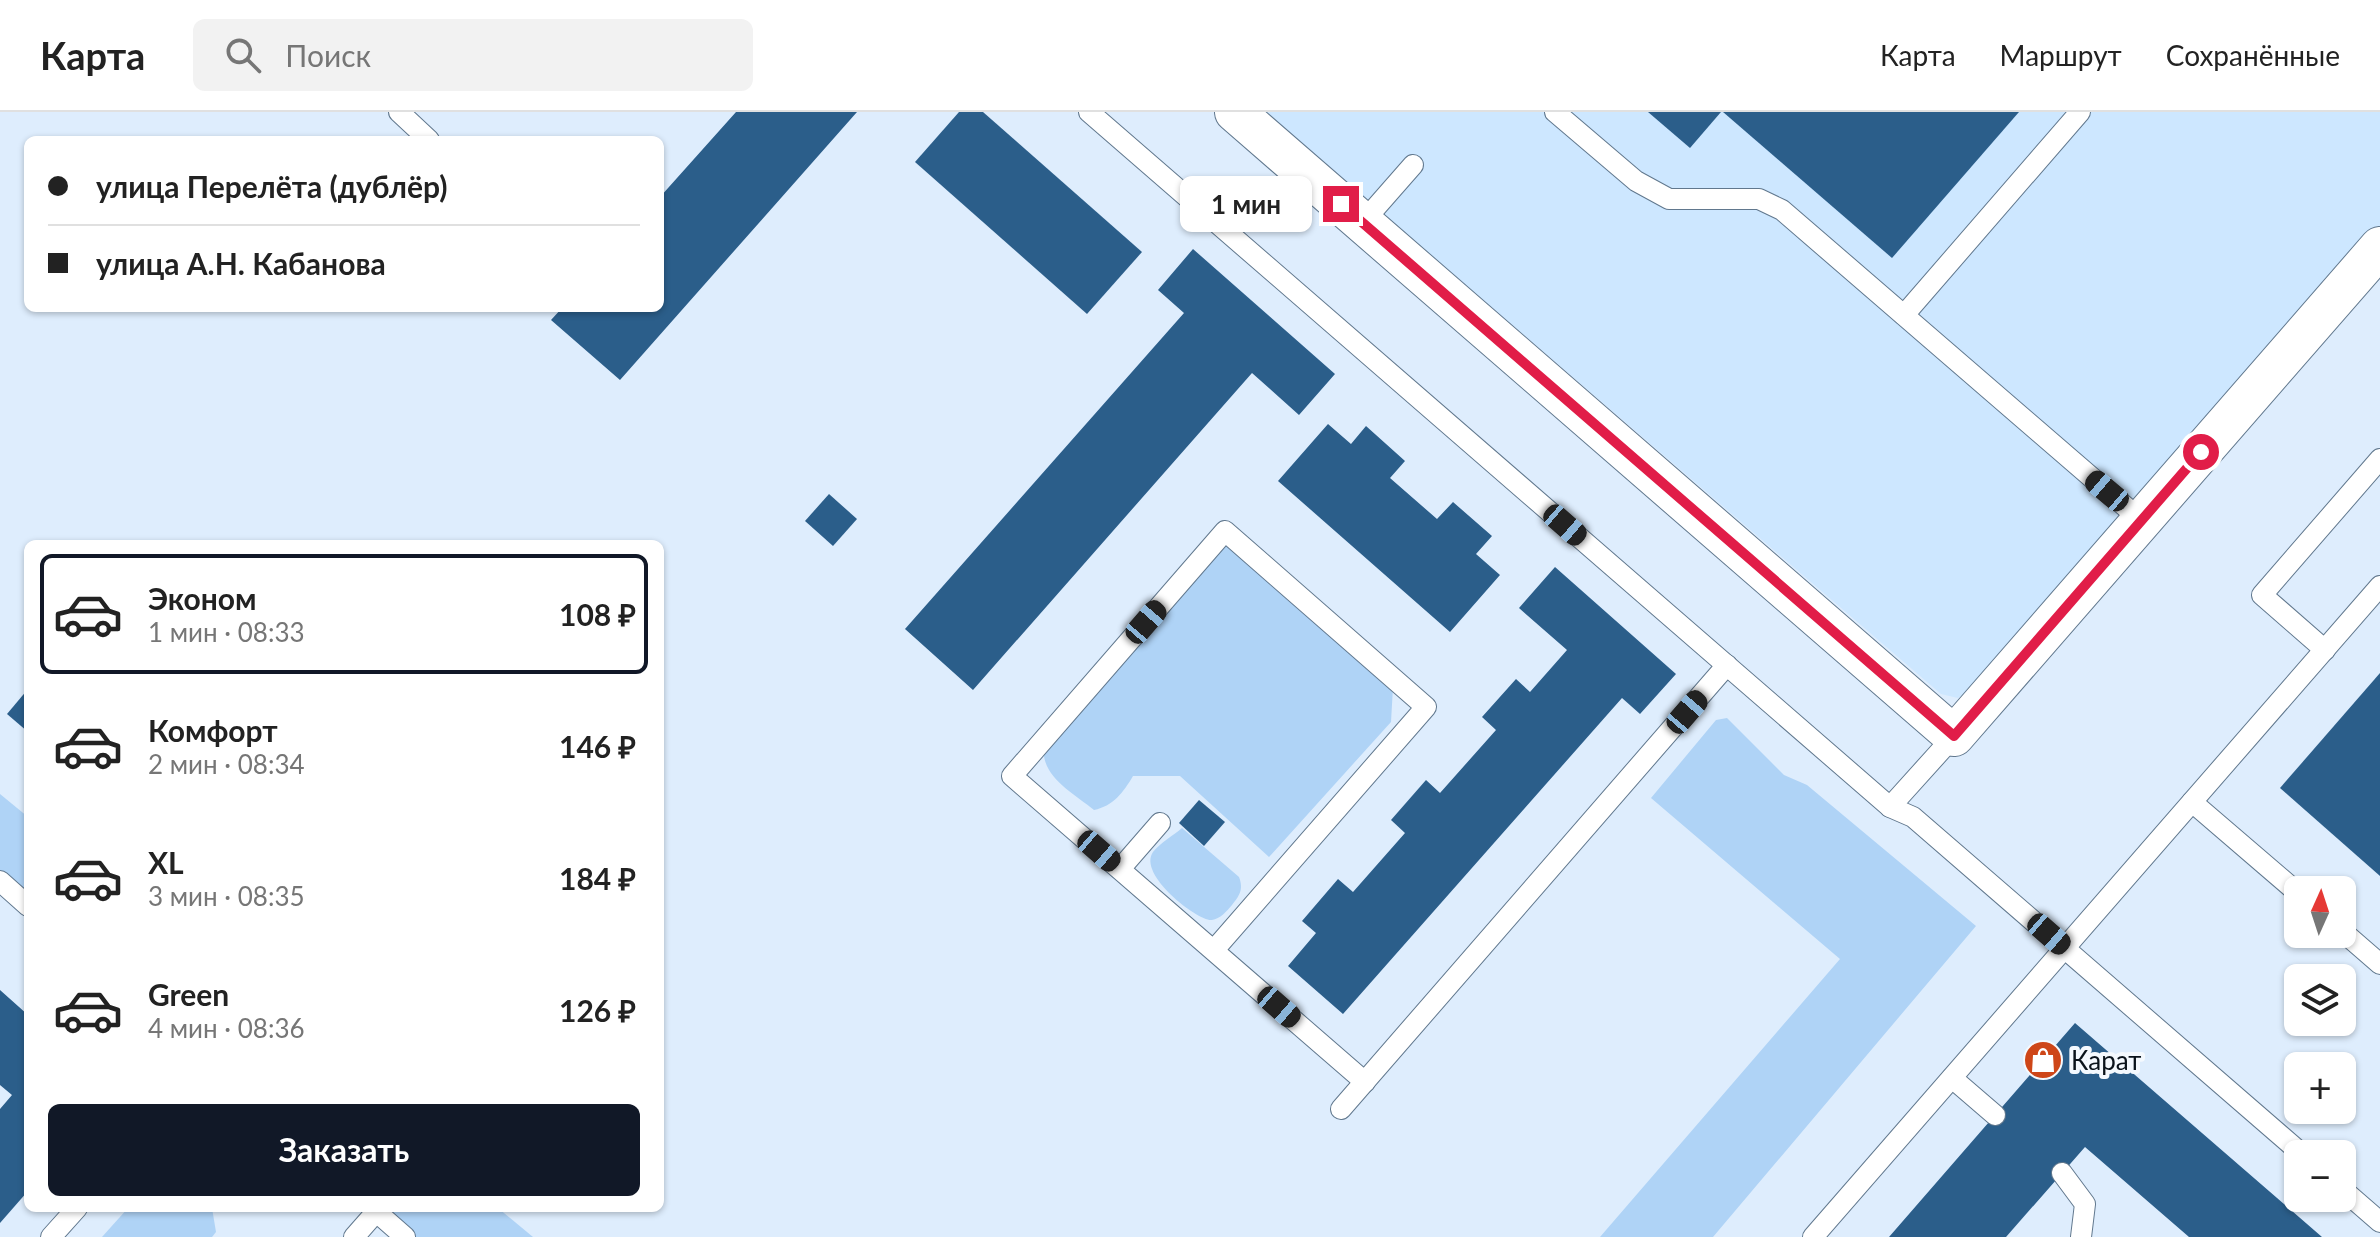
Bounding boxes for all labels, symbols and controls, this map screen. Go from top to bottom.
search box [193,19,753,91]
text: Карта [40,32,145,78]
icon: search [221,33,265,77]
text: Поиск [285,37,371,73]
text: Карта [1880,38,1956,72]
text: Маршрут [2000,38,2122,72]
text: Сохранённые [2166,38,2340,72]
text: улица Перелёта (дублёр) [96,168,447,204]
callout: 1 мин [1181,176,1313,232]
route end [1323,186,1359,222]
text: 1 мин [1211,188,1281,220]
text: улица А.Н. Кабанова [96,245,386,281]
route start [2183,434,2219,470]
car [2081,466,2133,516]
car [1539,500,1591,550]
icon: car [52,578,124,650]
text: Эконом [148,580,257,616]
text: 108 ₽ [559,596,636,632]
car [1121,596,1171,648]
text: 1 мин · 08:33 [148,616,305,648]
car [1662,686,1712,738]
icon: car [52,710,124,782]
text: Комфорт [148,712,278,748]
text: 146 ₽ [559,728,636,764]
text: 2 мин · 08:34 [148,748,305,780]
car [1073,826,1125,876]
icon: car [52,842,124,914]
text: XL [148,844,184,880]
text: 184 ₽ [559,860,636,896]
north arrow [2284,876,2356,948]
map controls [2284,876,2356,1212]
text: 3 мин · 08:35 [148,880,305,912]
car [2023,909,2075,959]
button: layers [2284,964,2356,1036]
icon: car [52,974,124,1046]
text: Green [148,976,229,1012]
car [1253,982,1305,1032]
text: 126 ₽ [559,992,636,1028]
text: 4 мин · 08:36 [148,1012,305,1044]
shop icon: Карат [2022,1039,2064,1081]
place label: Карат [2071,1044,2141,1076]
button: + [2284,1052,2356,1124]
button: Заказать [48,1104,640,1196]
button: − [2284,1140,2356,1212]

